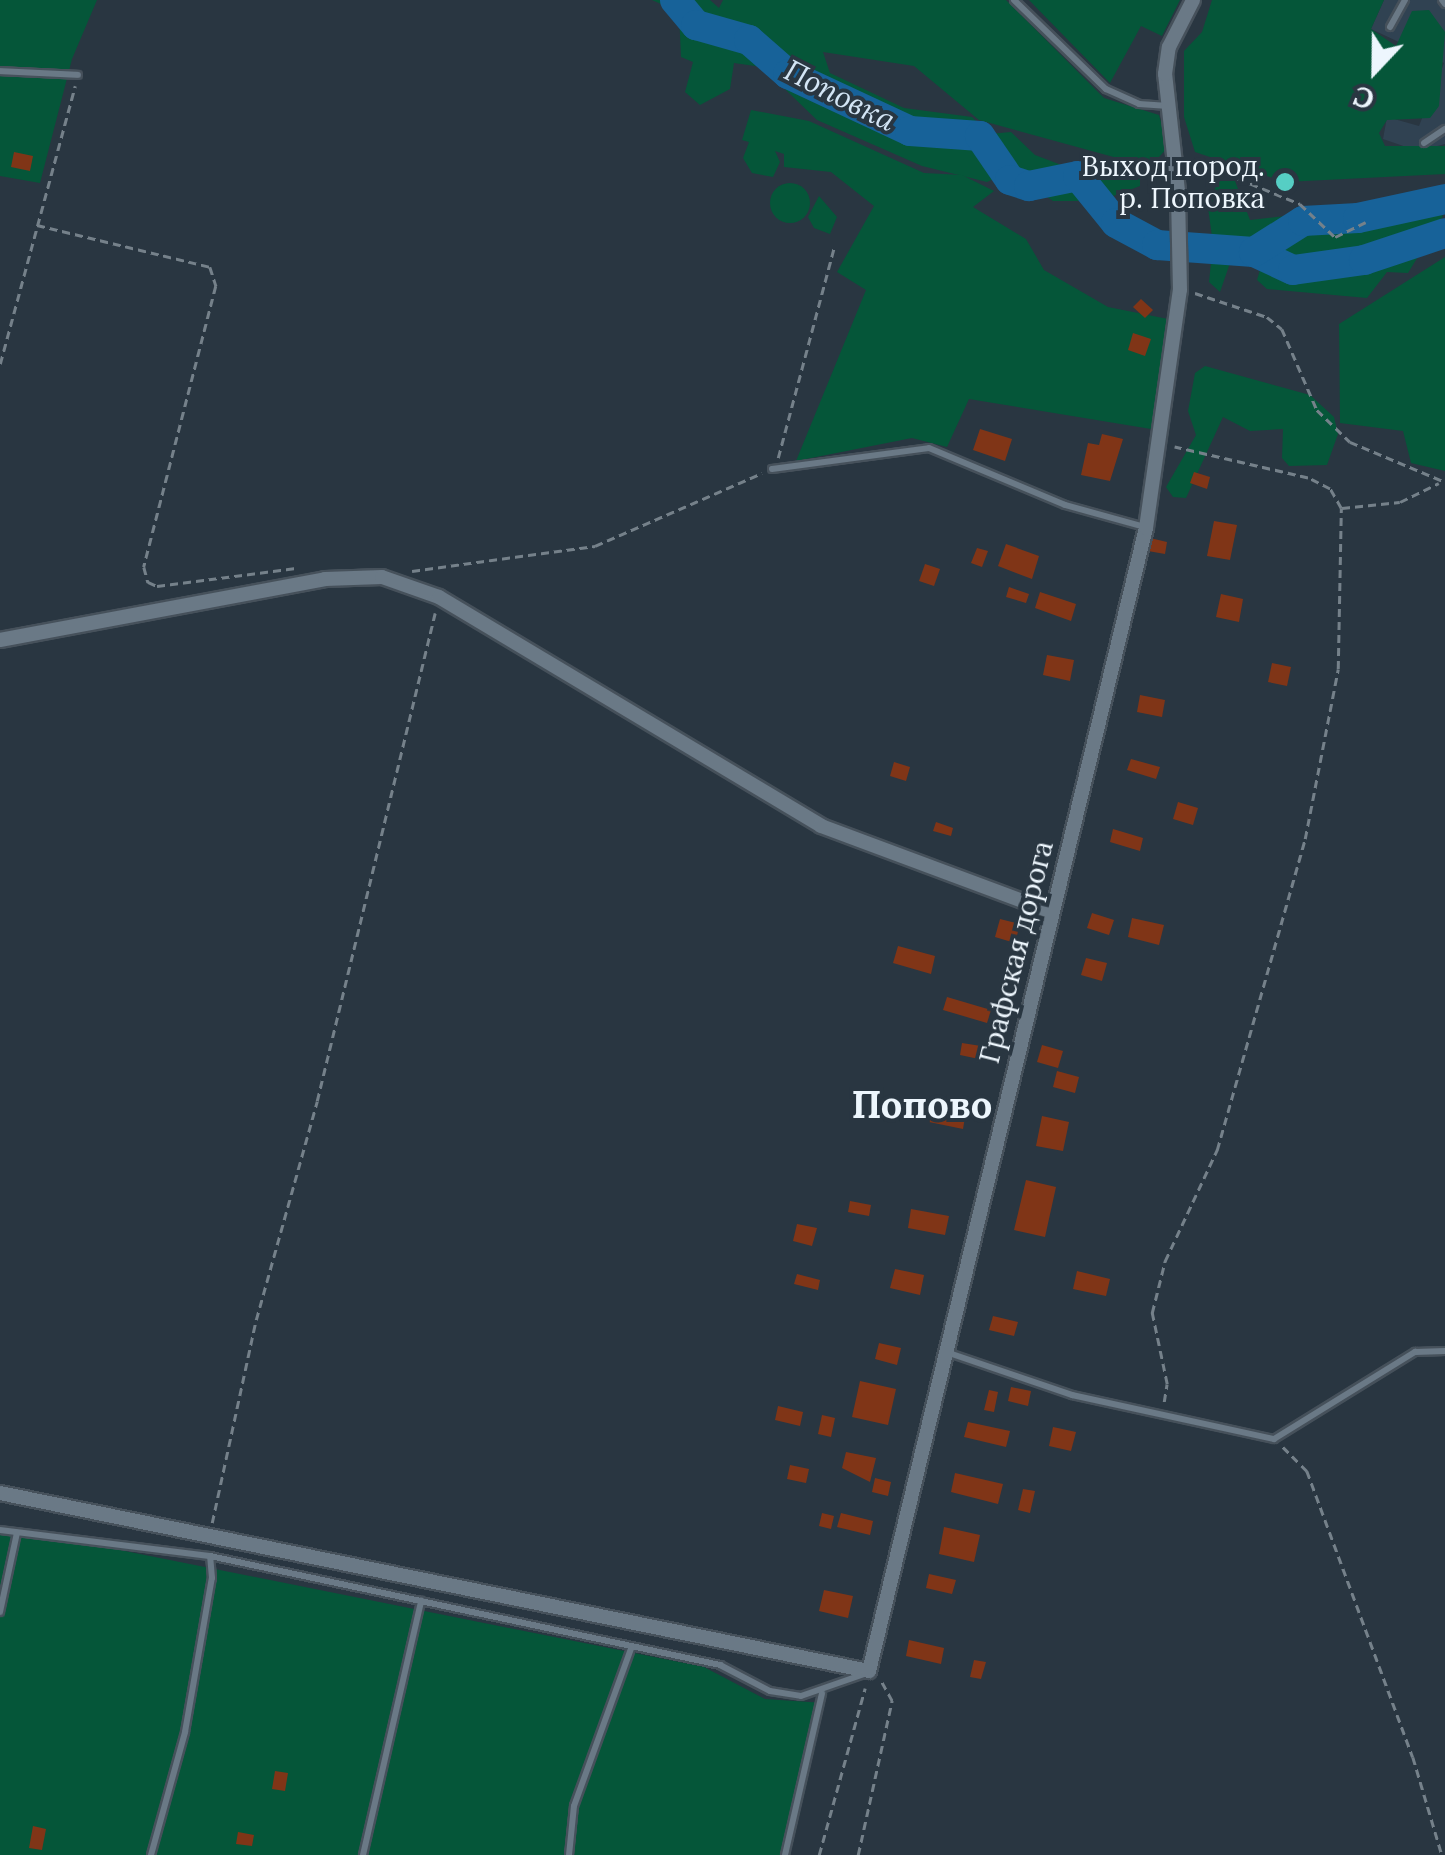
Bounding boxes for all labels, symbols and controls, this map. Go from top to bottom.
north arrow [1325,20,1425,120]
water label: Поповка [778,52,902,138]
text: С [1348,78,1379,118]
place label: Выход пород. р. Поповка [1082,149,1265,215]
marker: Выход пород. р. Поповка [1274,171,1296,193]
street label: Графская дорога [972,837,1060,1067]
district label: Попово [852,1082,992,1128]

